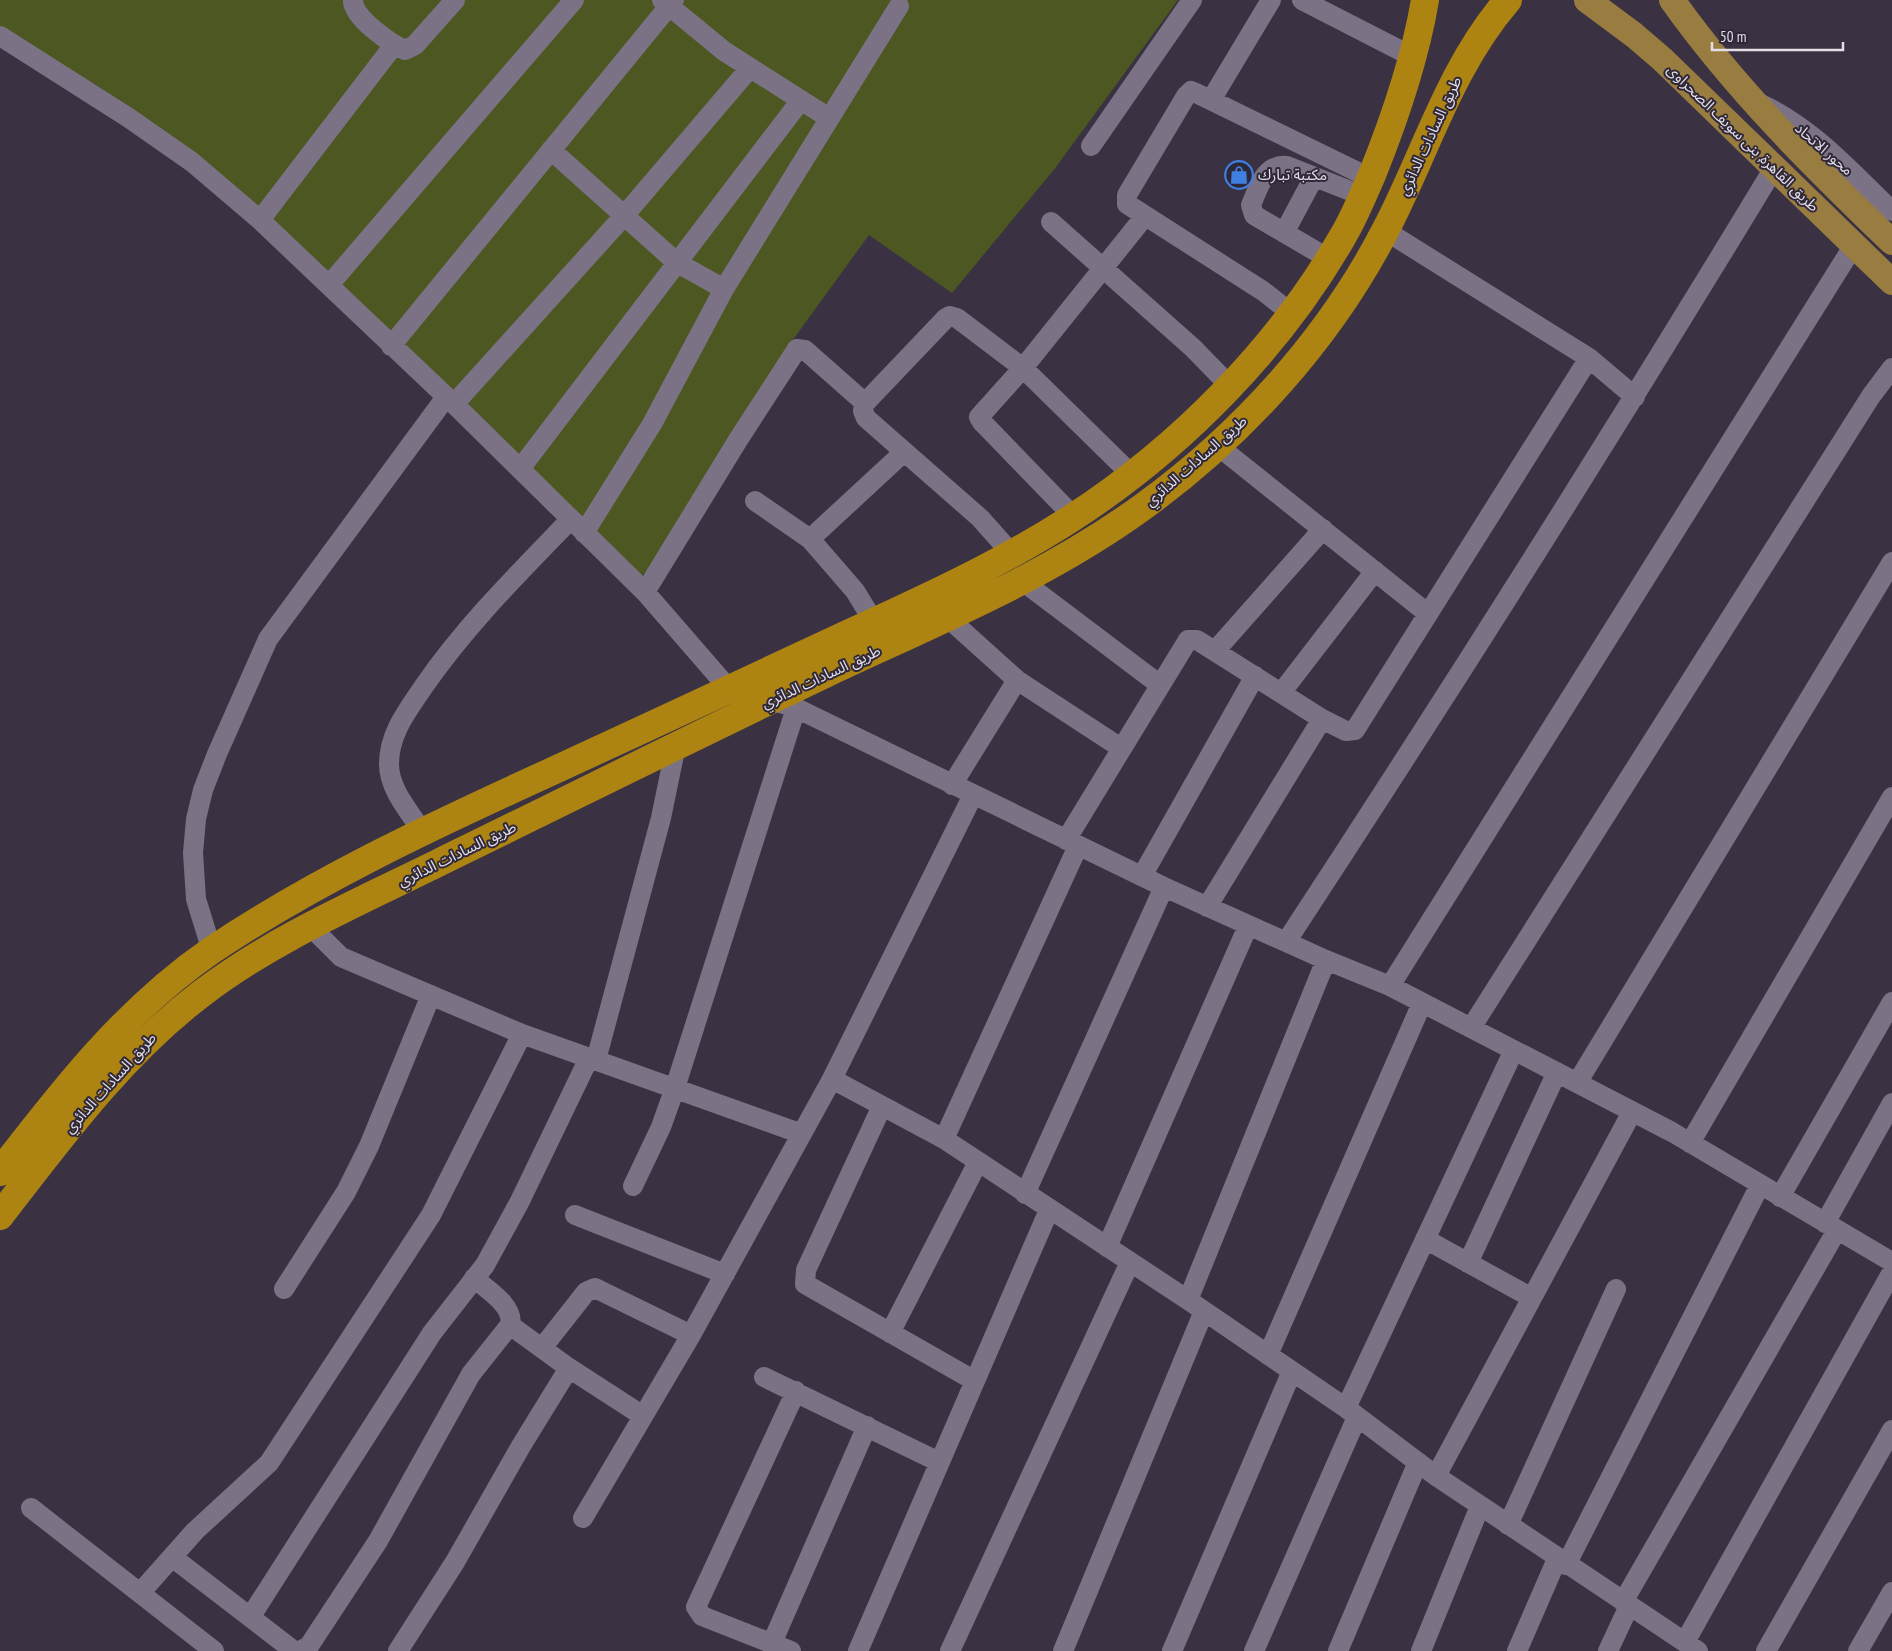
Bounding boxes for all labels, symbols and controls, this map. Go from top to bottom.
scale bar [1712,20,1843,52]
text: 50 m [1720,27,1746,46]
street label: طريق القاهرة, بنى سويف الصحراوى [1662,60,1824,216]
street label: طريق السادات الدائري [1394,73,1468,199]
street label: محور الاتحاد [1791,118,1857,179]
shop icon: مكتبة تبارك [1224,160,1254,190]
place label: مكتبة تبارك [1258,165,1327,184]
street label: طريق السادات الدائري [1141,411,1252,512]
street label: طريق السادات الدائري [758,641,884,715]
street label: طريق السادات الدائري [395,817,520,893]
street label: طريق السادات الدائري [59,1028,162,1139]

